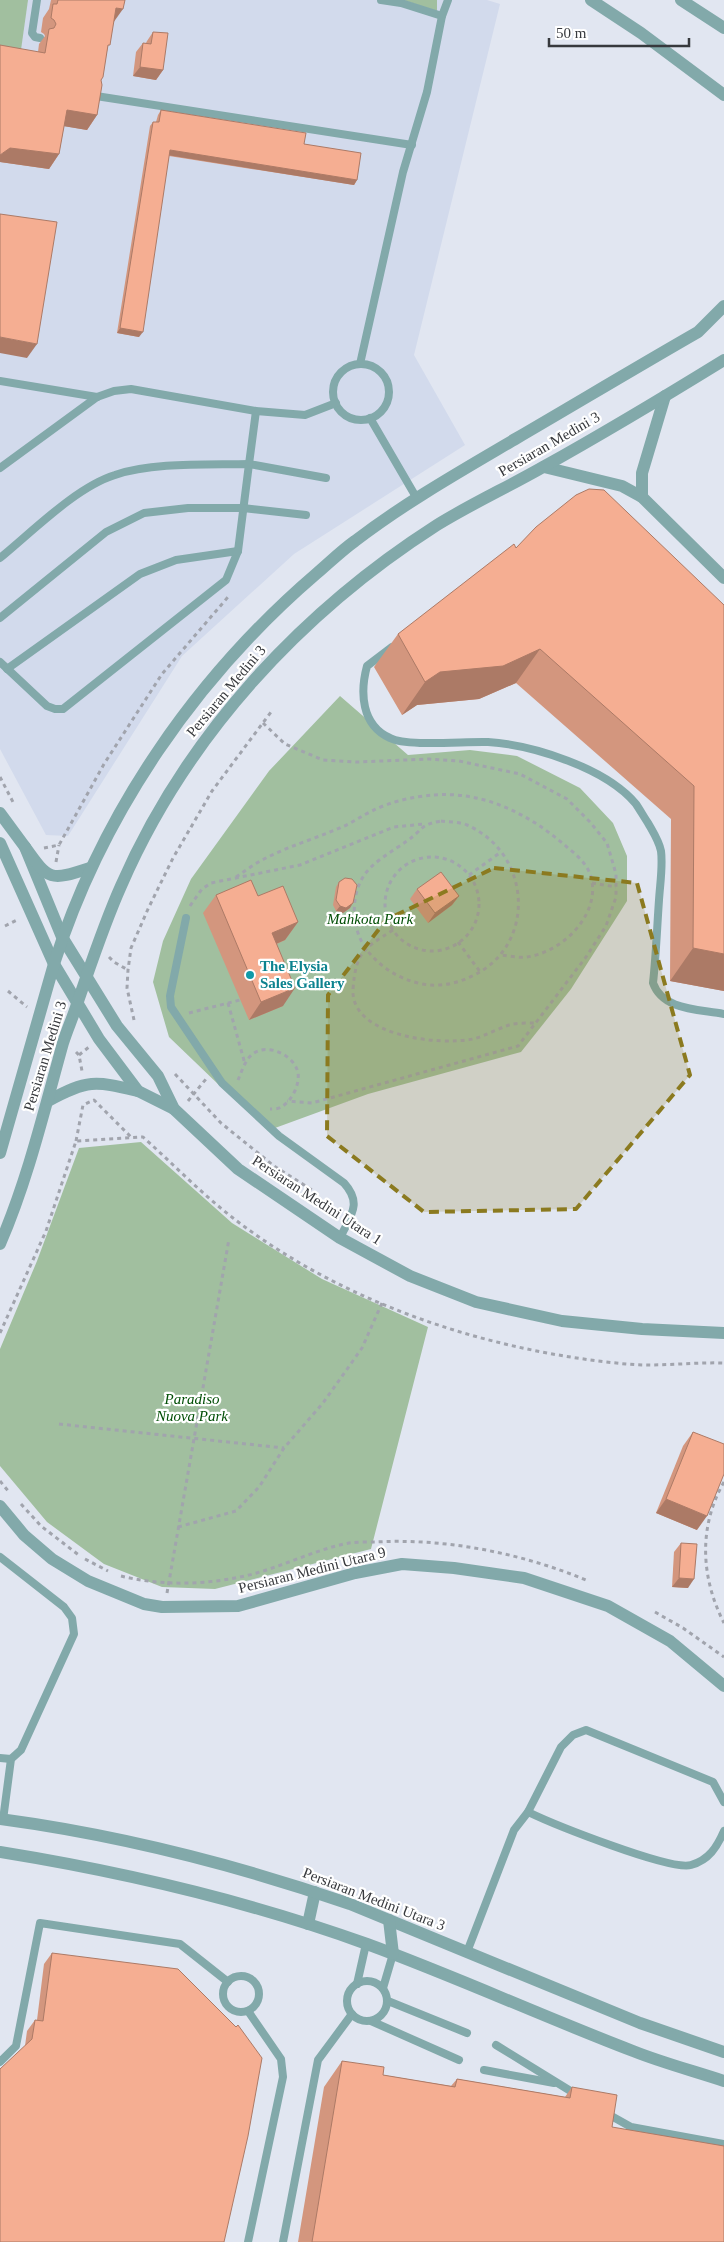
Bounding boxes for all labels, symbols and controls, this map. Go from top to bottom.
scale bar [549,15,689,47]
text: 50 m [556,25,587,41]
street label: Persiaran Medini 3 [496,409,602,479]
street label: Persiaran Medini 3 [183,642,269,740]
park label: Mahkota Park [326,911,413,927]
place label: The Elysia Sales Gallery [260,958,345,991]
marker: The Elysia Sales Gallery [244,969,256,981]
street label: Persiaran Medini 3 [21,999,69,1113]
street label: Persiaran Medini Utara 1 [249,1152,385,1248]
park label: Paradiso Nuova Park [155,1391,228,1424]
street label: Persiaran Medini Utara 9 [237,1544,387,1596]
street label: Persiaran Medini Utara 3 [301,1864,447,1934]

